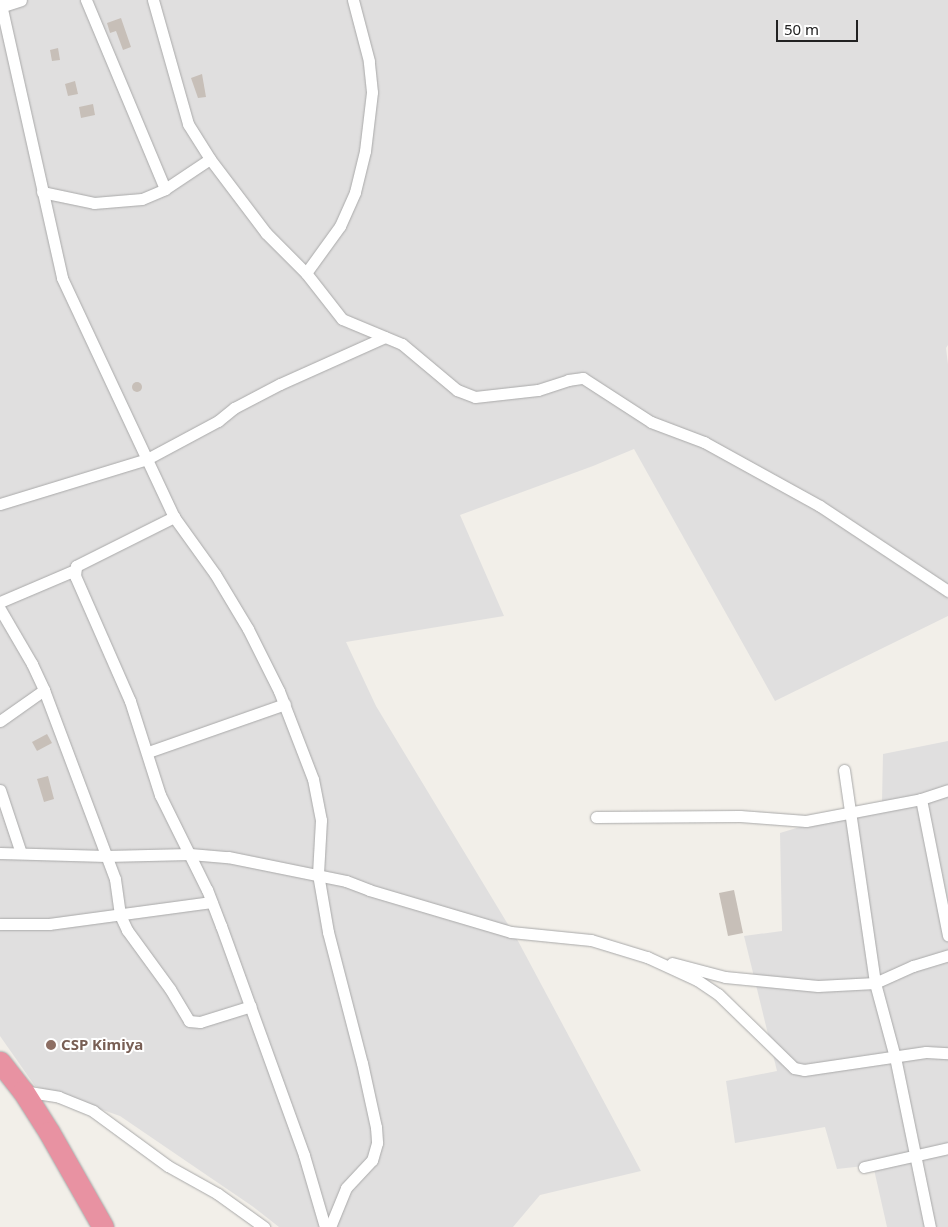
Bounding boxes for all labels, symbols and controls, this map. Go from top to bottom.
scale bar [778,10,860,42]
text: 50 m [784,19,819,39]
place label: CSP Kimiya [61,1036,143,1054]
marker: CSP Kimiya [45,1039,57,1051]

